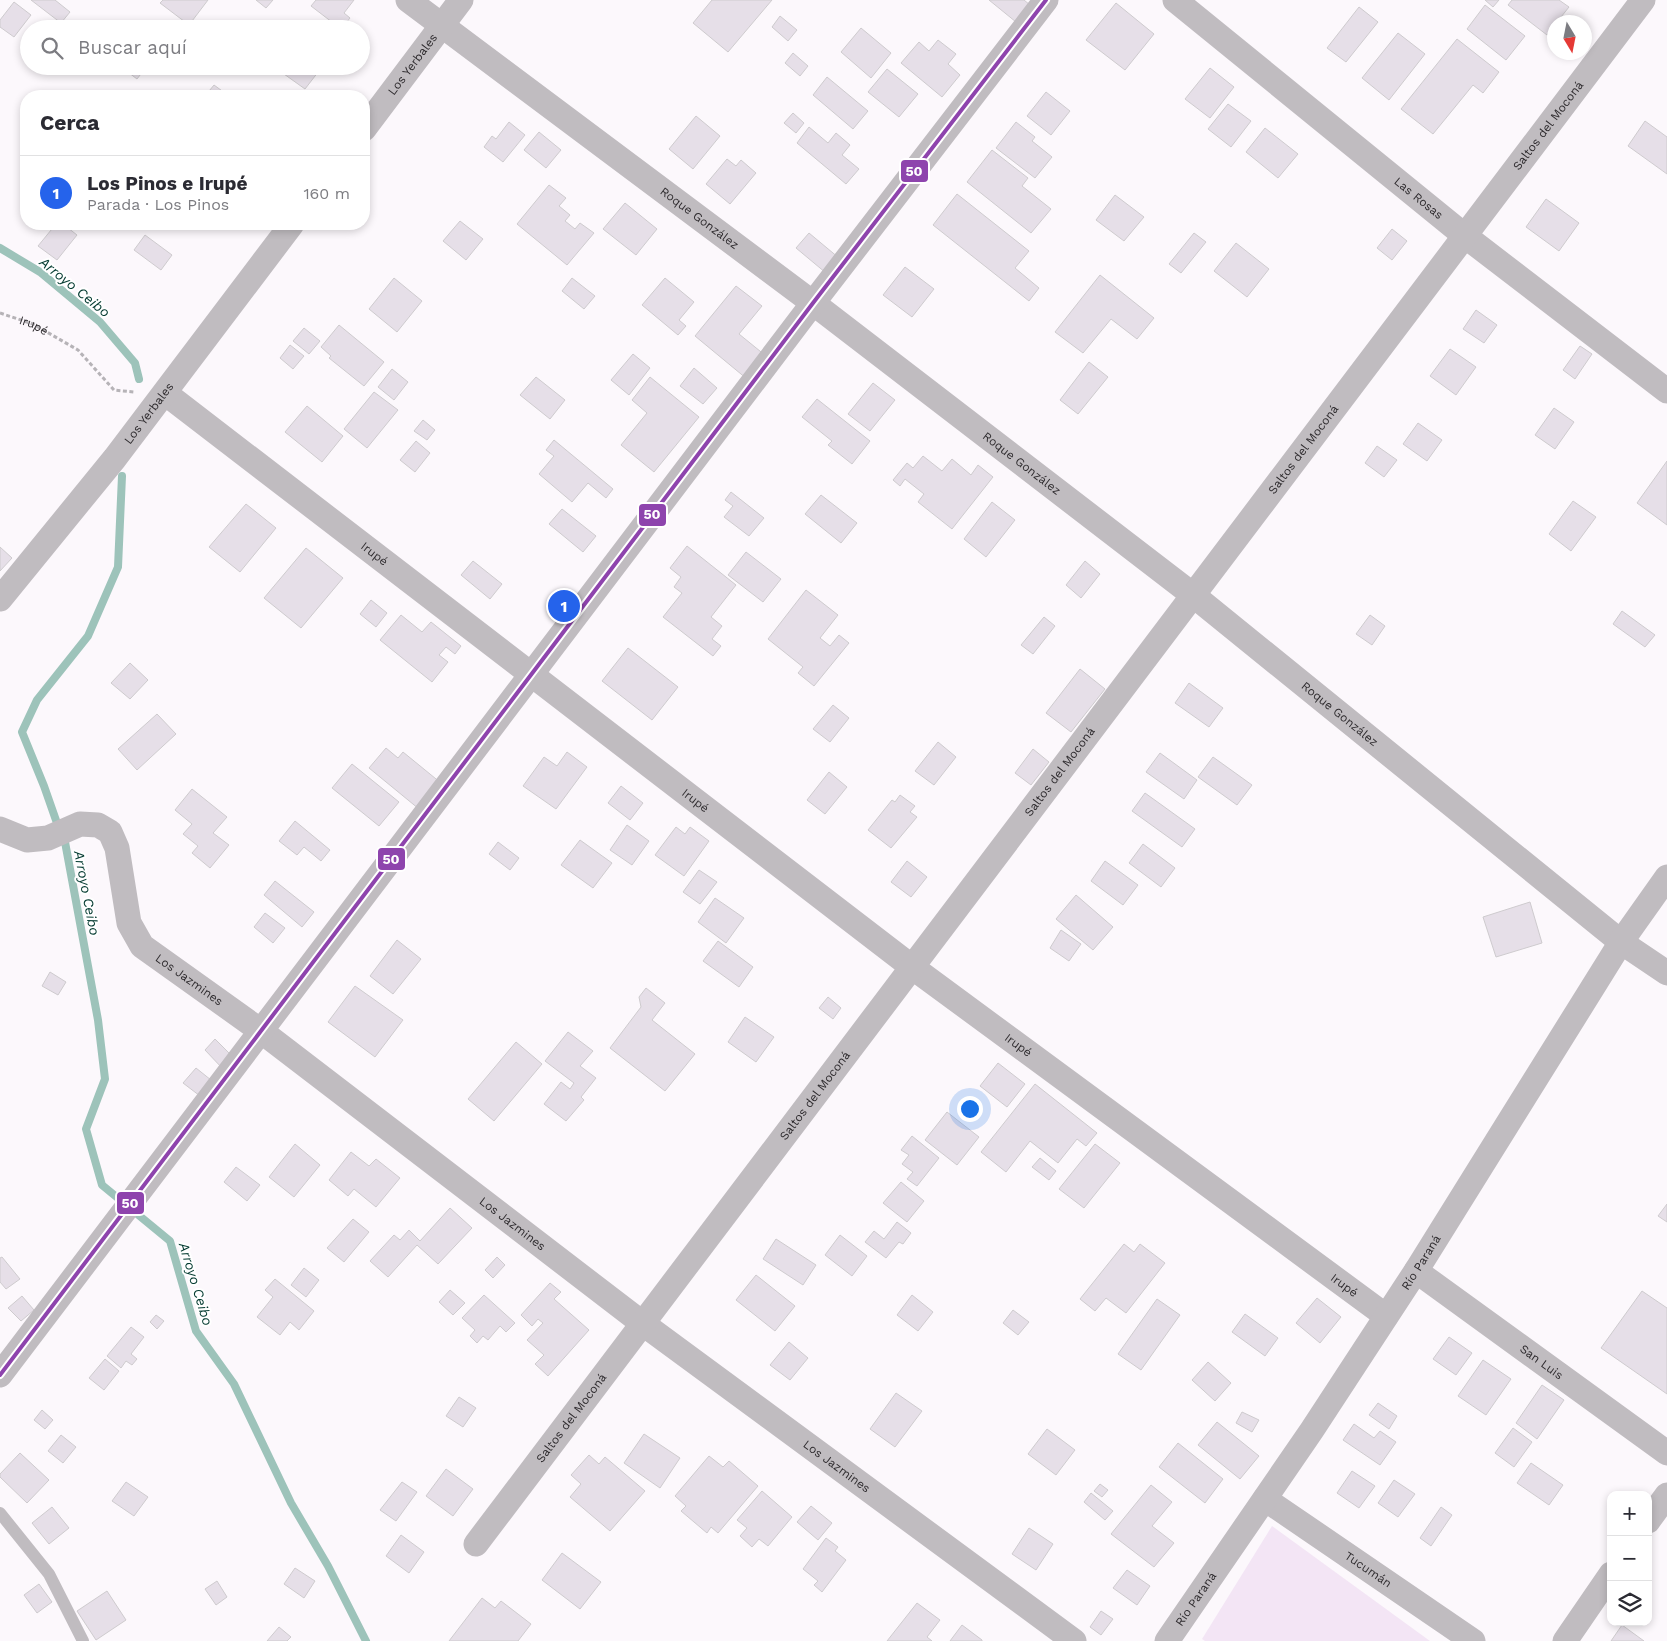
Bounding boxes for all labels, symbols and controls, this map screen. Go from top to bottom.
north arrow [1547,15,1592,60]
search box [20,20,370,75]
street label: Los Yerbales [385,31,440,98]
icon: search [38,34,66,62]
text: Buscar aquí [78,36,187,59]
street label: Saltos del Moconá [1510,78,1586,173]
text: Cerca [40,110,99,135]
line badge: 50 [900,159,929,183]
text: 50 [905,163,923,179]
text: Los Pinos e Irupé [87,172,248,195]
street label: Las Rosas [1391,174,1446,222]
text: 1 [53,184,59,203]
text: 160 m [303,184,350,203]
street label: Roque González [657,184,742,252]
text: Parada · Los Pinos [87,195,229,214]
water label: Arroyo Ceibo [36,253,113,320]
street label: Irupé [18,313,51,338]
street label: Los Yerbales [121,380,176,447]
street label: Saltos del Moconá [1265,402,1341,497]
street label: Roque González [980,429,1063,498]
line badge: 50 [638,503,667,527]
text: 50 [643,506,661,522]
street label: Irupé [358,539,391,569]
pin: 1 [548,587,580,625]
street label: Roque González [1299,679,1381,749]
street label: Saltos del Moconá [1022,724,1098,819]
street label: Irupé [679,786,712,815]
line badge: 50 [377,847,406,871]
water label: Arroyo Ceibo [71,848,103,937]
text: 50 [382,851,400,867]
street label: Los Jazmines [153,951,226,1009]
street label: Irupé [1002,1031,1035,1060]
street label: Saltos del Moconá [777,1048,853,1143]
your location [957,1096,983,1122]
line badge: 50 [116,1191,145,1215]
street label: Los Jazmines [477,1194,548,1253]
text: 50 [121,1195,139,1211]
street label: Río Paraná [1399,1232,1444,1293]
water label: Arroyo Ceibo [175,1240,216,1327]
street label: Irupé [1328,1271,1361,1300]
street label: San Luis [1517,1342,1566,1382]
street label: Saltos del Moconá [533,1371,609,1465]
street label: Los Jazmines [801,1437,873,1496]
map controls [1607,1491,1652,1626]
button: + [1607,1491,1652,1536]
button: − [1607,1536,1652,1581]
street label: Tucumán [1342,1549,1394,1590]
street label: Río Paraná [1172,1569,1219,1629]
button: layers [1607,1581,1652,1626]

